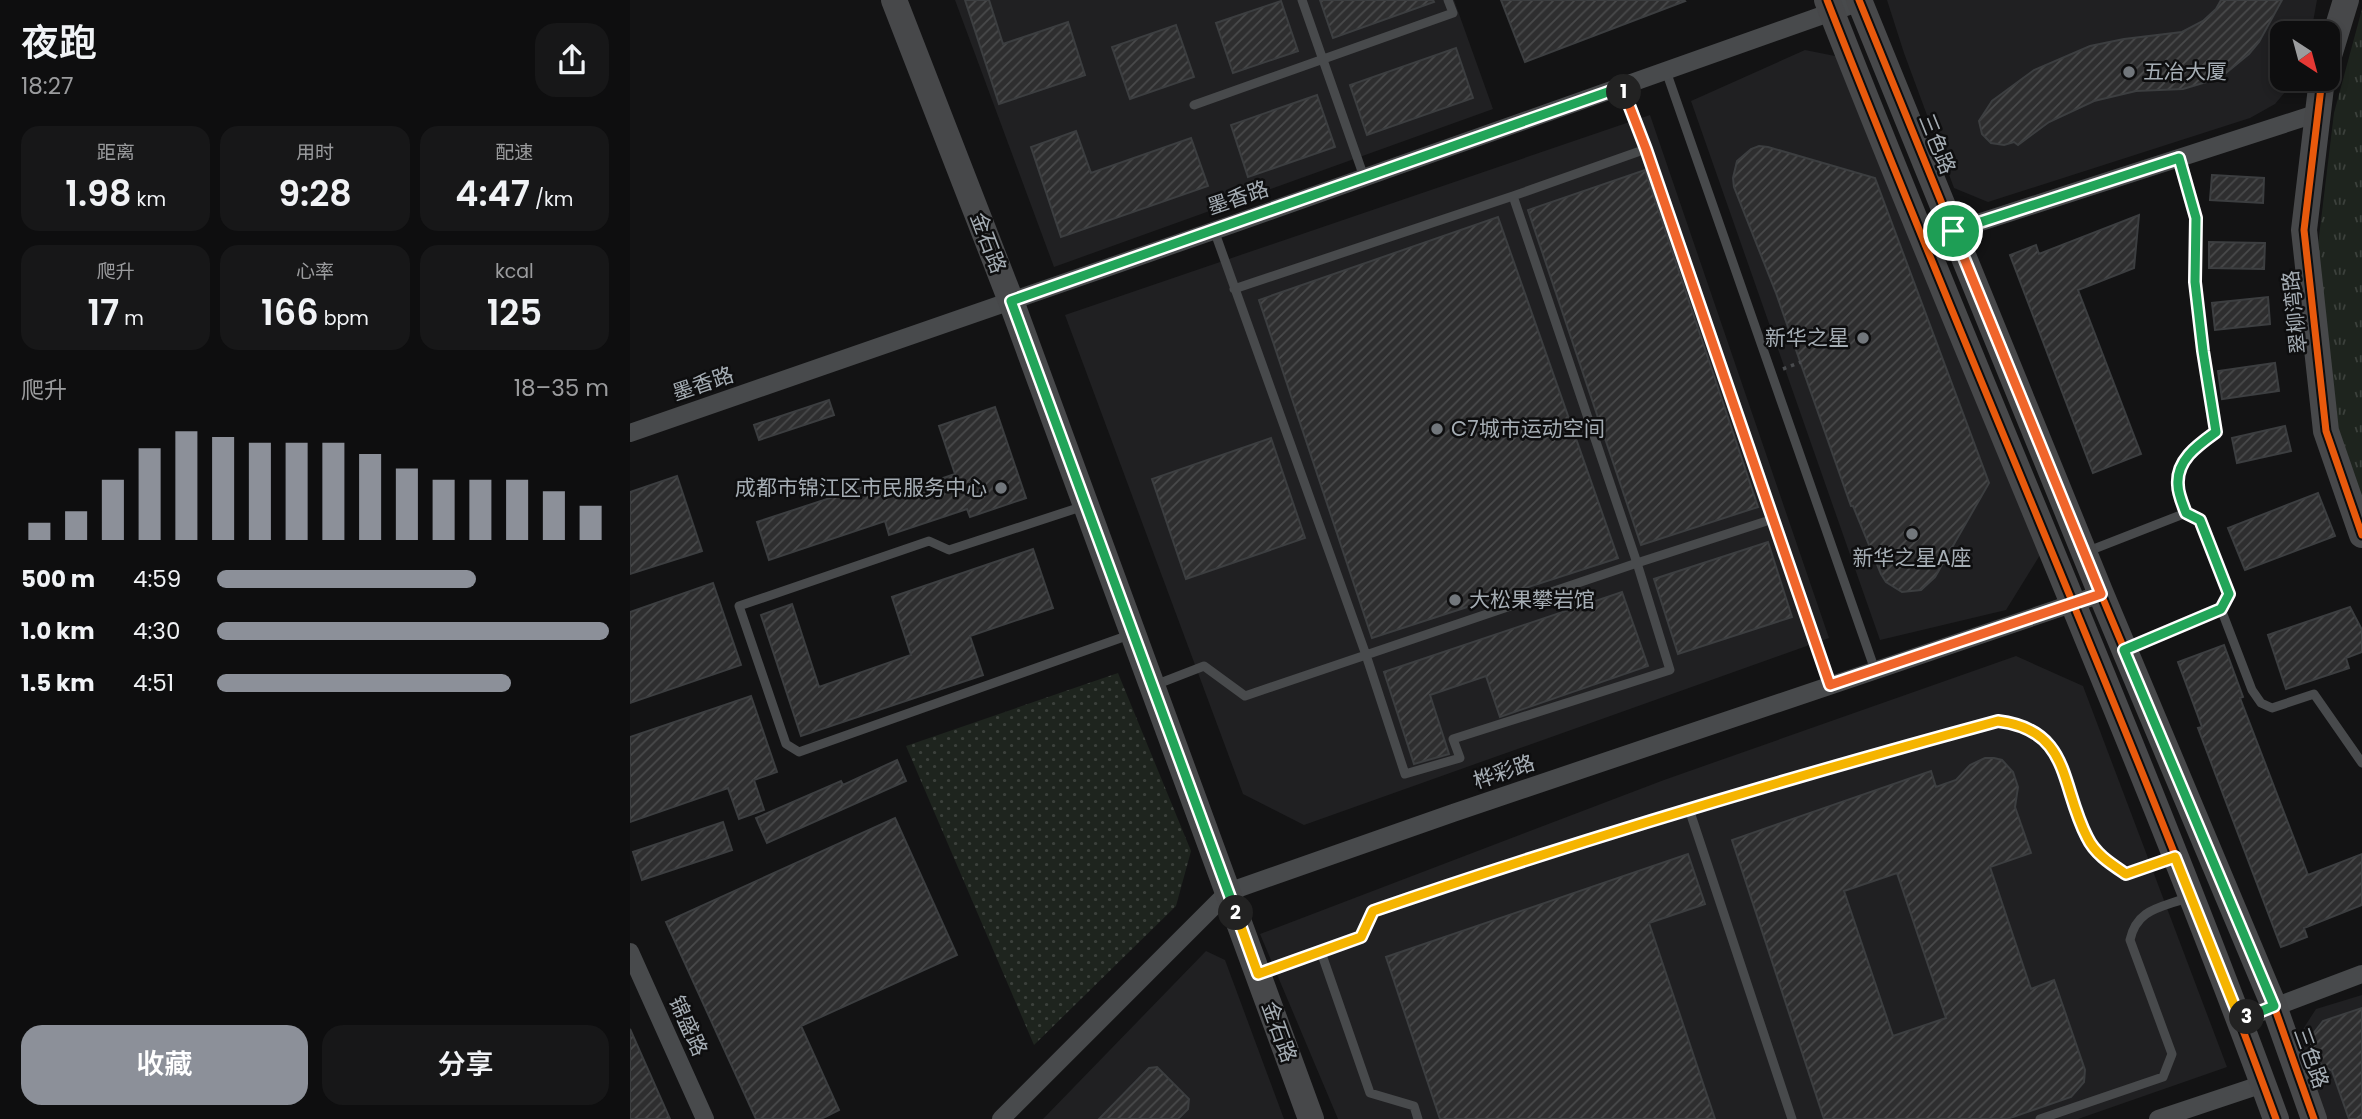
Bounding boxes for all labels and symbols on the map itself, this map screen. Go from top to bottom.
north arrow [2270,21,2340,91]
place label: 五冶大厦 [2143,57,2227,86]
marker: 五冶大厦 [2121,64,2137,80]
pin: 1 [1606,74,1642,110]
street label: 三色路 [1912,109,1963,178]
street label: 墨香路 [1203,174,1272,221]
pin [1923,201,1983,261]
street label: 金石路 [964,208,1013,277]
street label: 翠柳湾路 [2276,269,2313,355]
place label: 新华之星 [1765,323,1849,352]
marker: 新华之星 [1855,330,1871,346]
street label: 墨香路 [668,360,737,407]
place label: C7城市运动空间 [1451,414,1605,443]
marker: C7城市运动空间 [1429,421,1445,437]
place label: 成都市锦江区市民服务中心 [735,473,987,502]
marker: 成都市锦江区市民服务中心 [993,480,1009,496]
marker: 新华之星A座 [1904,526,1920,542]
place label: 新华之星A座 [1852,543,1972,572]
place label: 大松果攀岩馆 [1469,585,1595,614]
marker: 大松果攀岩馆 [1447,592,1463,608]
street label: 桦彩路 [1469,748,1538,795]
pin: 2 [1218,895,1254,930]
street label: 锦盛路 [662,991,715,1060]
street label: 金石路 [1255,997,1304,1066]
pin: 3 [2230,1000,2264,1034]
street label: 三色路 [2287,1023,2336,1092]

